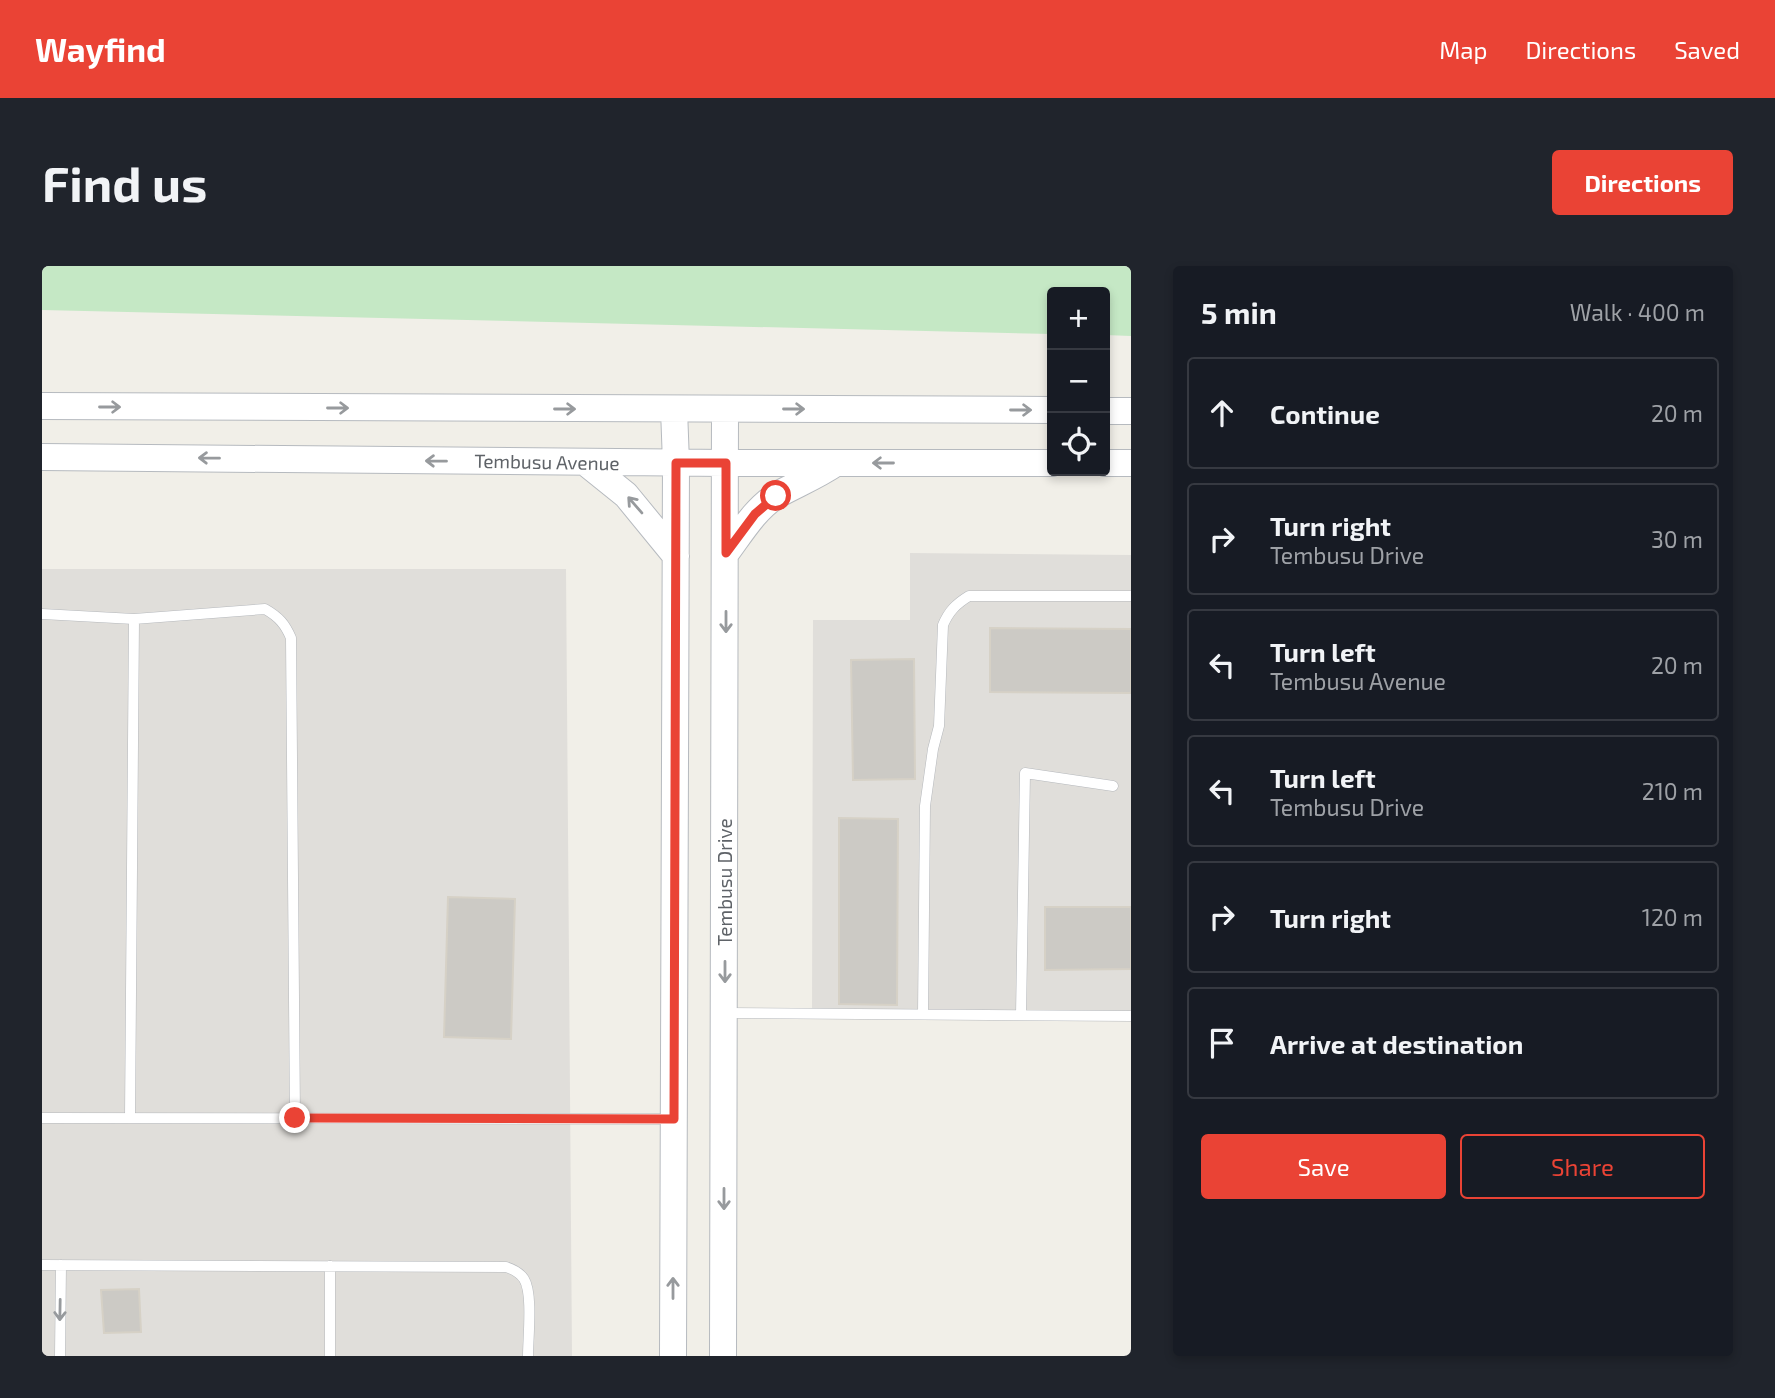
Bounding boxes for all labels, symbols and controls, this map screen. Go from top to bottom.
text: Wayfind [35,29,166,69]
text: Map [1439,35,1487,64]
text: Directions [1525,35,1636,64]
text: Saved [1674,35,1740,64]
button: Directions [1552,150,1733,215]
text: Find us [42,153,207,212]
map controls [1047,287,1110,476]
button: + [1047,287,1110,350]
text: 5 min [1201,294,1277,330]
text: Walk · 400 m [1570,298,1705,326]
button: − [1047,350,1110,413]
icon: ahead [1203,394,1241,432]
text: Continue [1270,398,1380,429]
text: 20 m [1651,399,1703,427]
one-way arrow [98,400,121,413]
one-way arrow [326,401,349,414]
one-way arrow [553,402,576,415]
one-way arrow [782,402,805,416]
one-way arrow [1009,403,1032,417]
button: locate [1047,413,1110,476]
street label: Tembusu Avenue [474,449,620,474]
one-way arrow [198,452,221,465]
one-way arrow [425,454,448,468]
one-way arrow [871,456,894,470]
route start [760,480,791,511]
one-way arrow [627,496,643,514]
text: Turn right [1270,510,1391,541]
icon: right [1203,520,1241,558]
text: 30 m [1651,525,1703,553]
text: Tembusu Drive [1270,541,1424,569]
one-way arrow [719,610,733,633]
text: Turn left [1270,636,1376,667]
icon: left [1203,646,1241,684]
text: 20 m [1651,651,1703,679]
text: Tembusu Avenue [1270,667,1446,695]
text: Turn left [1270,762,1376,793]
icon: left [1203,772,1241,810]
text: 210 m [1642,777,1703,805]
text: Tembusu Drive [1270,793,1424,821]
street label: Tembusu Drive [713,818,736,946]
icon: right [1203,898,1241,936]
text: Turn right [1270,902,1391,933]
text: 120 m [1642,903,1703,931]
one-way arrow [718,960,732,983]
icon: arrive [1203,1024,1241,1062]
text: Arrive at destination [1270,1028,1523,1059]
route end [279,1102,310,1133]
button: Save [1201,1134,1446,1199]
button: Share [1460,1134,1705,1199]
one-way arrow [717,1187,731,1210]
one-way arrow [666,1277,680,1300]
one-way arrow [53,1299,67,1322]

